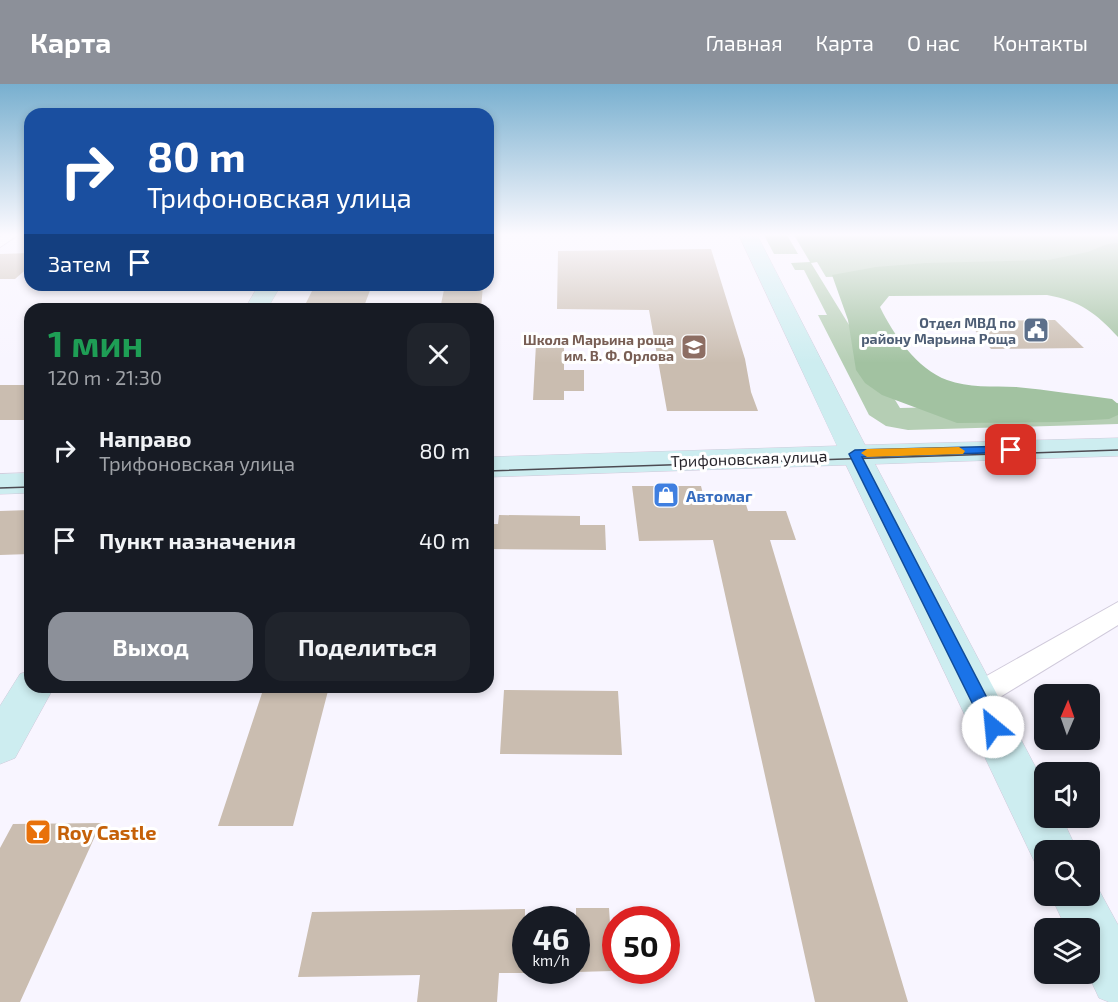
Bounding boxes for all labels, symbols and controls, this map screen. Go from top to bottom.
text: Карта [30,25,111,59]
text: Главная [706,30,783,55]
text: Карта [816,30,874,55]
text: О нас [907,30,960,55]
text: Контакты [993,30,1088,55]
text: 80 m [147,130,246,180]
icon: right [48,132,126,210]
text: Трифоновская улица [147,181,412,213]
icon: arrive [123,246,156,279]
text: Затем [48,250,111,276]
place label: Отдел МВД по району Марьина Роща [861,314,1016,347]
public building icon: Отдел МВД по району Марьина Роща [1021,315,1051,345]
text: 1 мин [48,321,143,364]
button: close [407,323,470,386]
place label: Школа Марьина роща им. В. Ф. Орлова [523,331,674,364]
school or university icon: Школа Марьина роща им. В. Ф. Орлова [679,332,709,362]
text: 120 m · 21:30 [48,365,162,389]
pin [985,424,1036,475]
text: Направо [99,425,192,451]
icon: arrive [994,433,1027,466]
icon: right [48,434,81,467]
text: 80 m [419,437,470,463]
street label: Трифоновская улица [670,446,828,471]
text: Трифоновская улица [99,451,295,475]
shop icon: Автомаг [651,480,681,510]
place label: Автомаг [686,486,753,505]
icon: arrive [48,524,81,557]
text: Пункт назначения [99,527,296,553]
text: 40 m [419,527,470,553]
button: Выход [48,612,253,681]
button: Поделиться [265,612,470,681]
north arrow [1034,684,1100,750]
map controls [1034,684,1100,984]
position arrow [961,695,1025,759]
button: sound [1034,762,1100,828]
bar icon: Roy Castle [23,817,53,847]
place label: Roy Castle [57,820,156,845]
button: search [1034,840,1100,906]
speed limit sign: 50 [602,906,680,984]
button: layers [1034,918,1100,984]
text: 46 [533,920,569,956]
text: km/h [532,951,570,969]

